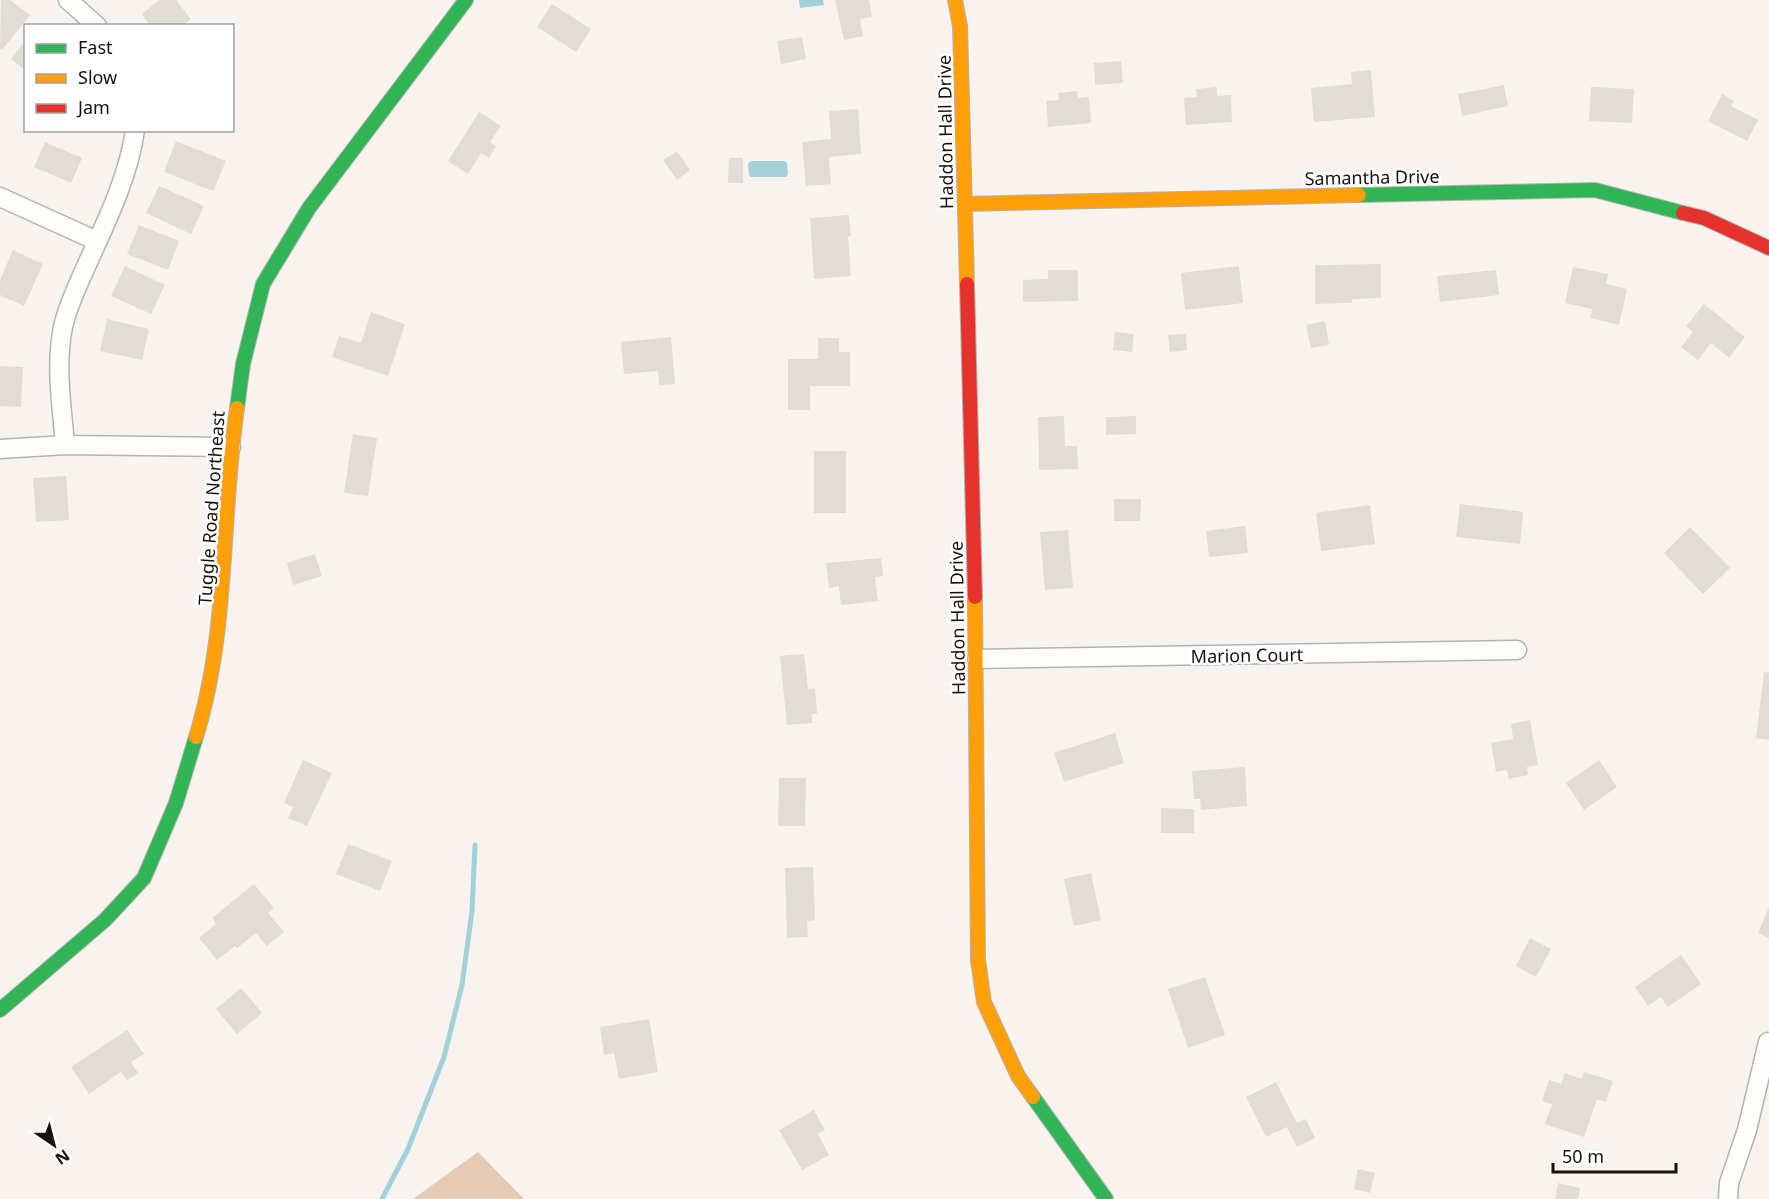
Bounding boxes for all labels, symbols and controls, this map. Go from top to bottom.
legend [24,24,234,132]
text: Fast [78,35,113,59]
street label: Haddon Hall Drive [932,55,958,209]
text: Slow [78,65,117,89]
text: Jam [76,95,110,119]
street label: Samantha Drive [1304,164,1440,190]
street label: Tuggle Road Northeast [192,410,230,606]
street label: Haddon Hall Drive [944,541,970,695]
street label: Marion Court [1191,642,1304,668]
north arrow [24,1115,84,1175]
scale bar [1553,1136,1676,1174]
text: 50 m [1562,1144,1604,1168]
text: N [51,1145,74,1170]

